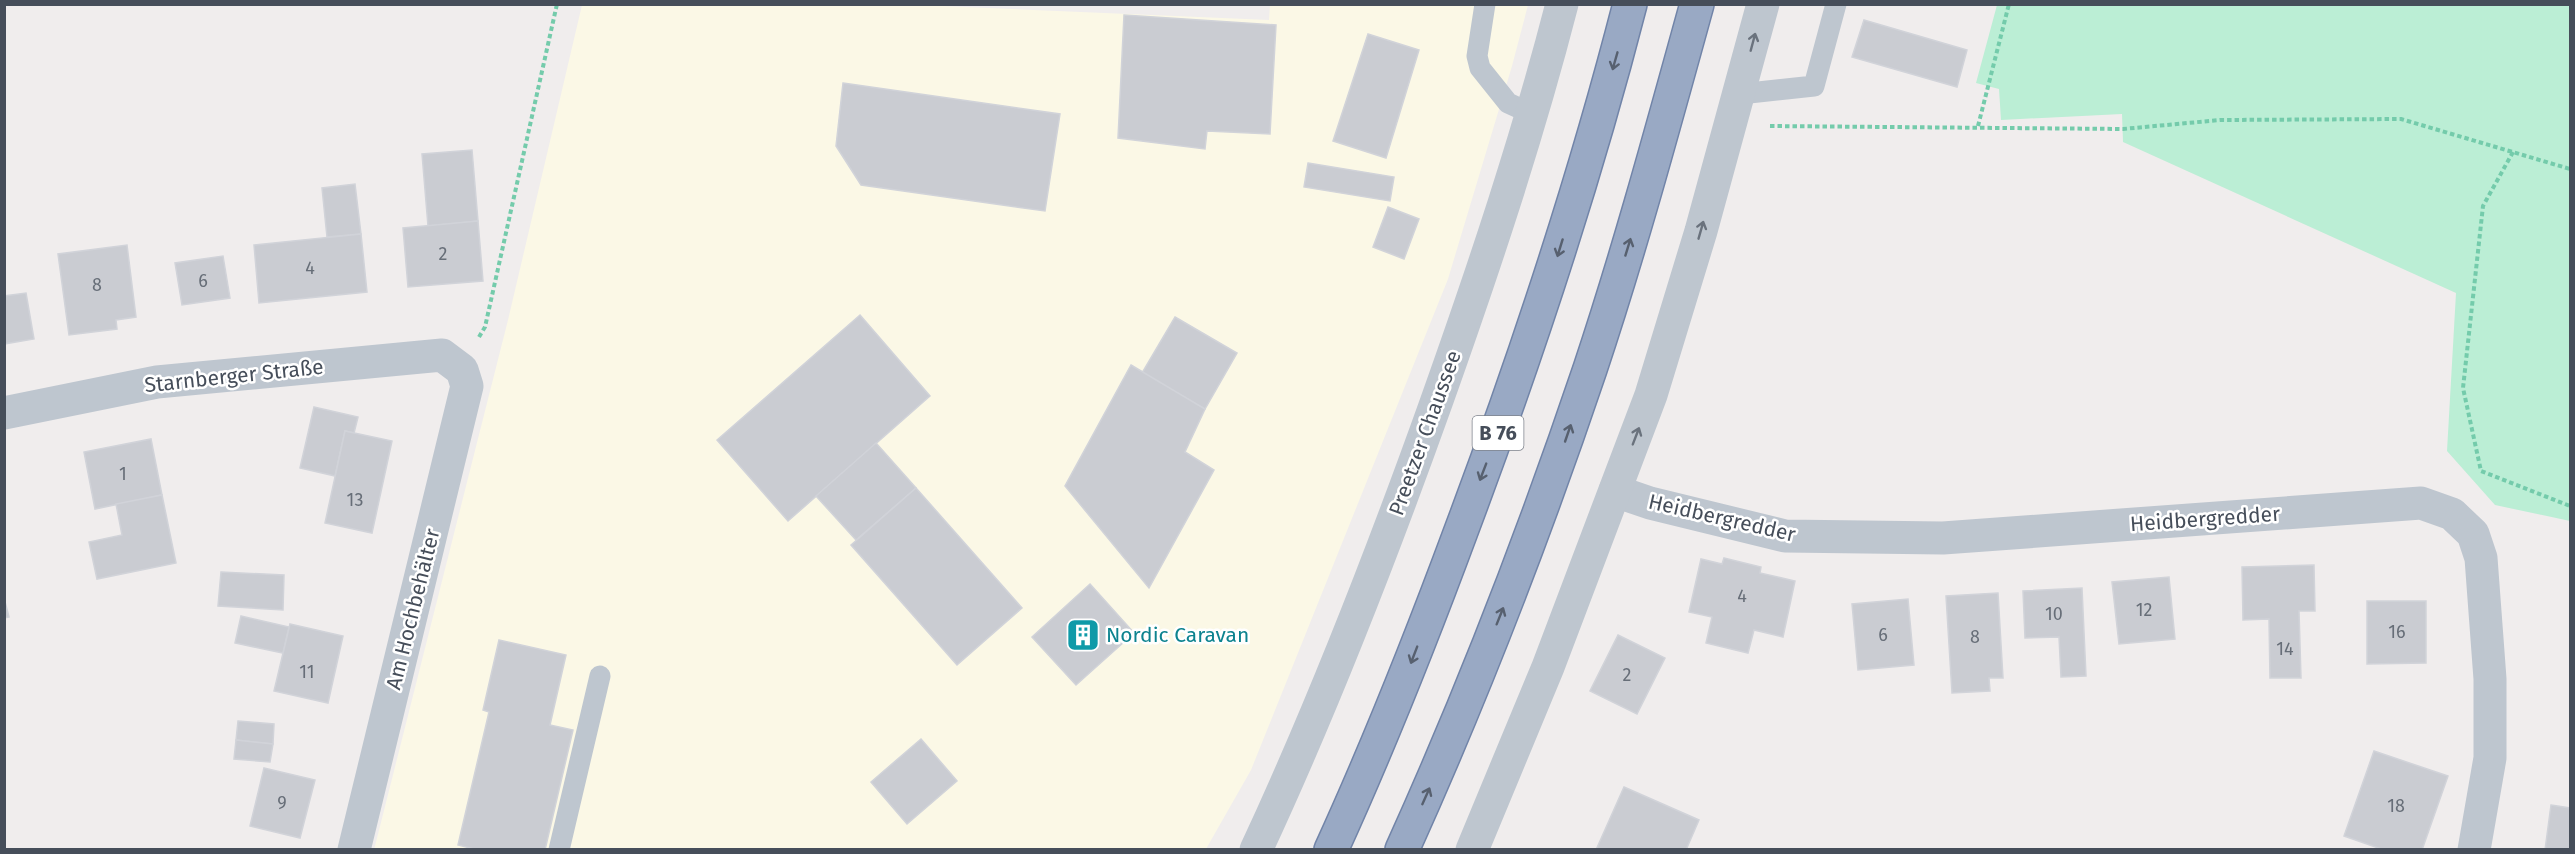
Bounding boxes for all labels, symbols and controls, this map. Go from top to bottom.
one-way arrow [1748,33,1760,52]
one-way arrow [1609,51,1620,70]
one-way arrow [1696,221,1707,240]
one-way arrow [1554,238,1565,257]
one-way arrow [1623,238,1634,257]
house number: 2 [439,243,448,265]
house number: 4 [305,257,315,279]
house number: 6 [198,270,208,292]
house number: 8 [92,274,102,296]
street label: Preetzer Chaussee [1383,347,1467,519]
street label: Starnberger Straße [143,354,325,398]
road number: B 76 [1472,416,1524,450]
one-way arrow [1563,424,1574,443]
one-way arrow [1631,427,1642,446]
house number: 1 [119,463,127,485]
one-way arrow [1477,463,1488,481]
street label: Heidbergredder [1646,488,1798,548]
house number: 13 [347,489,363,511]
street label: Heidbergredder [2129,501,2281,537]
street label: Am Hochbehälter [380,526,446,692]
house number: 4 [1737,585,1747,607]
house number: 12 [2136,599,2152,621]
house number: 10 [2045,603,2063,625]
one-way arrow [1495,607,1506,625]
building icon: Nordic Caravan [1065,617,1101,653]
house number: 16 [2388,621,2406,643]
place label: Nordic Caravan [1106,622,1249,648]
house number: 6 [1878,624,1888,646]
house number: 8 [1970,626,1980,648]
house number: 14 [2276,638,2294,660]
one-way arrow [1408,645,1419,664]
house number: 11 [299,661,315,683]
house number: 2 [1623,664,1632,686]
one-way arrow [1421,788,1432,806]
house number: 9 [277,792,287,814]
house number: 18 [2387,795,2405,817]

